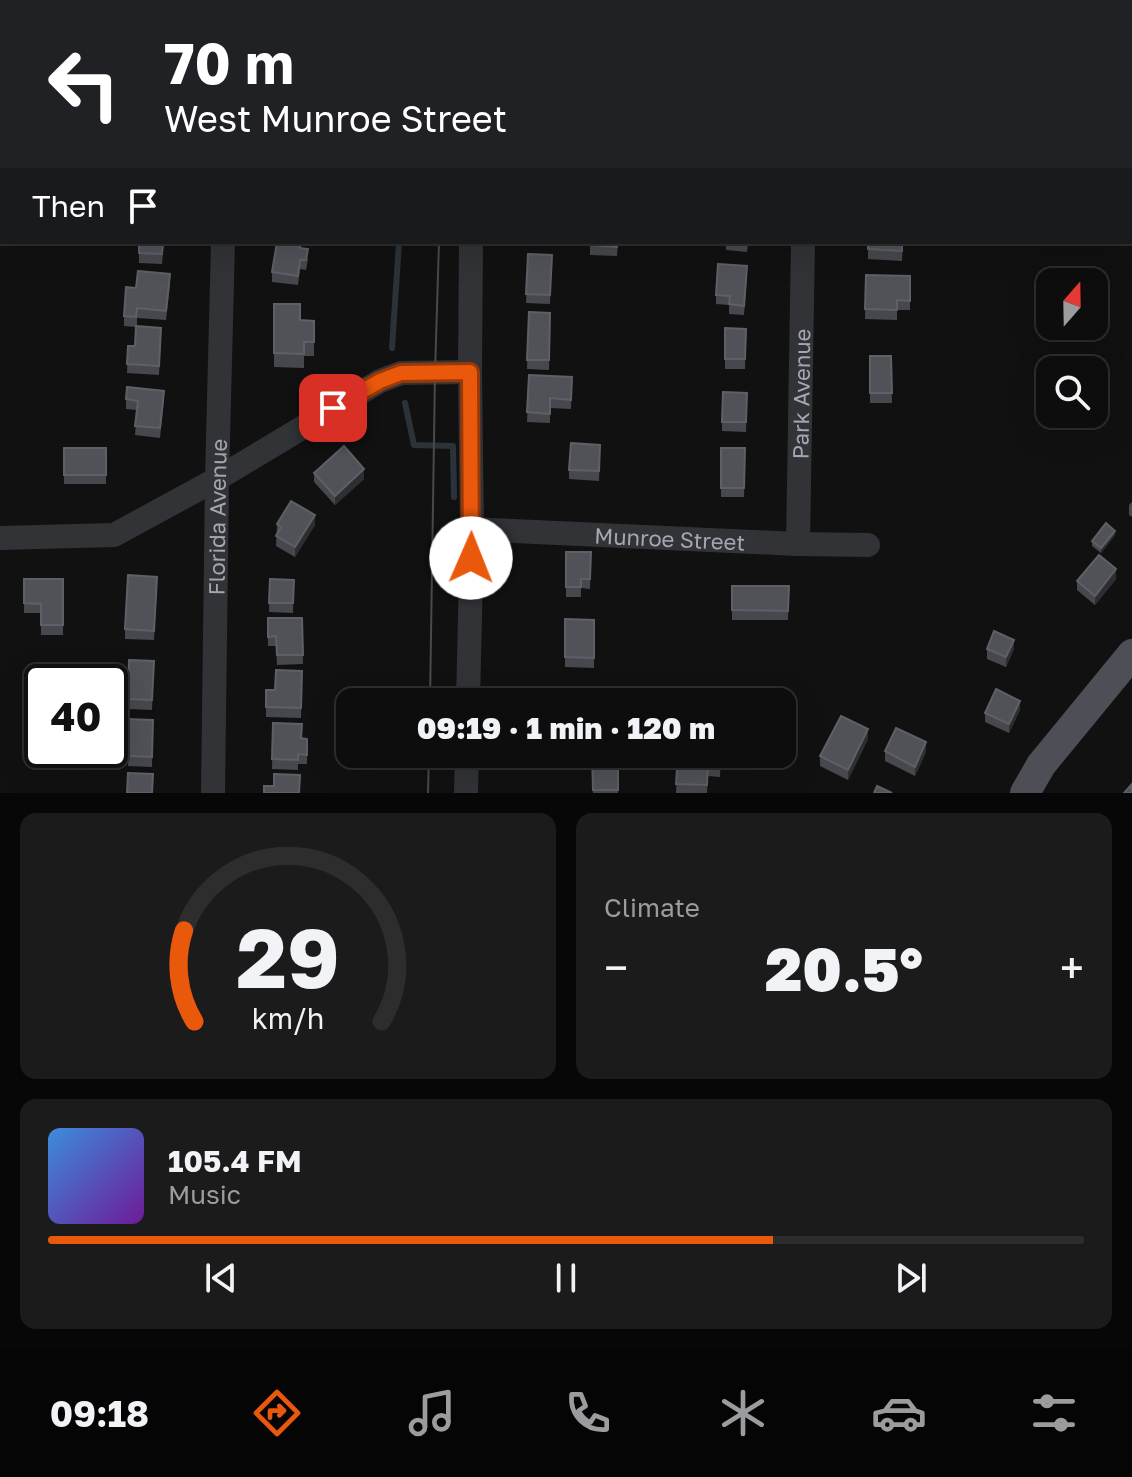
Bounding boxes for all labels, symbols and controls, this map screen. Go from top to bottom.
text: 70 m [164,29,294,96]
icon: left [32,32,136,136]
text: West Munroe Street [164,97,507,140]
icon: arrive [121,184,165,228]
text: Then [32,188,105,224]
north arrow [1036,268,1108,340]
map controls [1036,268,1108,428]
street label: Park Avenue [786,328,815,460]
button: search [1036,356,1108,428]
pin [299,374,367,442]
icon: arrive [311,386,355,430]
street label: Florida Avenue [202,438,232,596]
position arrow [429,516,513,600]
street label: Munroe Street [594,521,746,555]
speed limit sign: 40 [24,664,128,768]
text: 09:19 · 1 min · 120 m [417,710,715,746]
text: Climate [604,892,700,923]
text: 29 [236,906,340,1006]
text: 20.5° [765,932,923,1004]
text: − [604,941,628,994]
text: + [1060,941,1084,994]
text: km/h [252,1001,324,1035]
text: 105.4 FM [168,1143,302,1179]
text: Music [168,1179,241,1210]
icon: previous [199,1256,243,1300]
icon: pause [544,1256,588,1300]
icon: next [889,1256,933,1300]
icon: directions [249,1385,305,1441]
icon: music [404,1385,460,1441]
icon: phone [560,1385,616,1441]
icon: climate [715,1385,771,1441]
icon: car [871,1385,927,1441]
icon: filters [1026,1385,1082,1441]
text: 09:18 [50,1392,149,1435]

